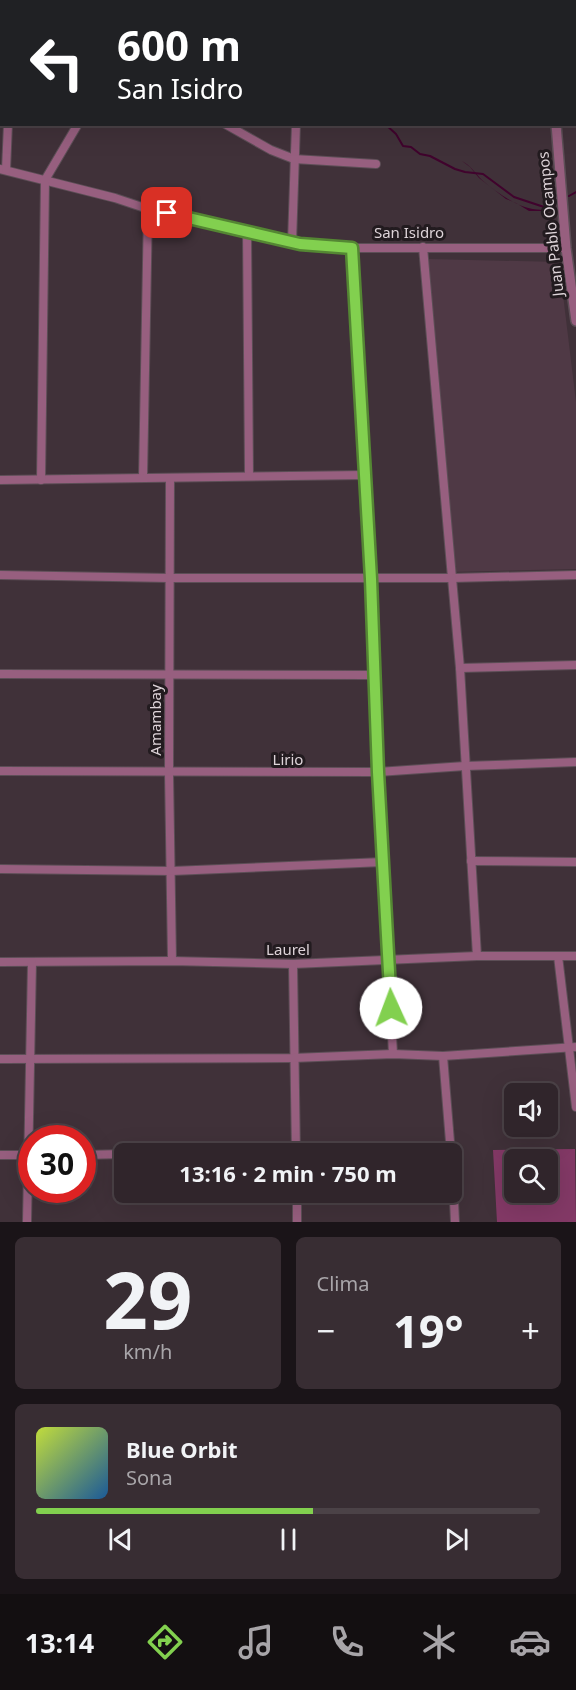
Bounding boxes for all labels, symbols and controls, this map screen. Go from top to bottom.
text: 600 m [117,16,241,73]
icon: left [18,24,96,102]
text: San Isidro [117,70,243,107]
street label: Juan Pablo Ocampos [532,151,568,299]
pin [141,187,192,238]
icon: arrive [150,196,183,229]
street label: San Isidro [374,222,444,242]
street label: Amambay [145,684,165,756]
street label: Lirio [273,749,303,769]
street label: Laurel [266,939,310,959]
position arrow [359,976,423,1040]
map controls [504,1083,558,1203]
button: sound [504,1083,558,1137]
speed limit sign: 30 [18,1125,96,1203]
button: search [504,1149,558,1203]
text: 13:16 · 2 min · 750 m [179,1158,397,1188]
text: 29 [103,1246,192,1352]
text: Clima [317,1270,369,1297]
text: 19° [393,1300,464,1361]
text: − [317,1308,335,1353]
text: + [521,1308,540,1353]
text: km/h [123,1338,172,1365]
text: Blue Orbit [126,1434,238,1464]
text: Sona [126,1464,173,1491]
icon: previous [104,1523,137,1556]
icon: pause [272,1523,305,1556]
icon: next [440,1523,473,1556]
icon: directions [144,1621,186,1663]
icon: music [235,1621,277,1663]
icon: phone [326,1621,368,1663]
icon: climate [418,1621,460,1663]
icon: car [509,1621,551,1663]
text: 13:14 [25,1624,94,1661]

